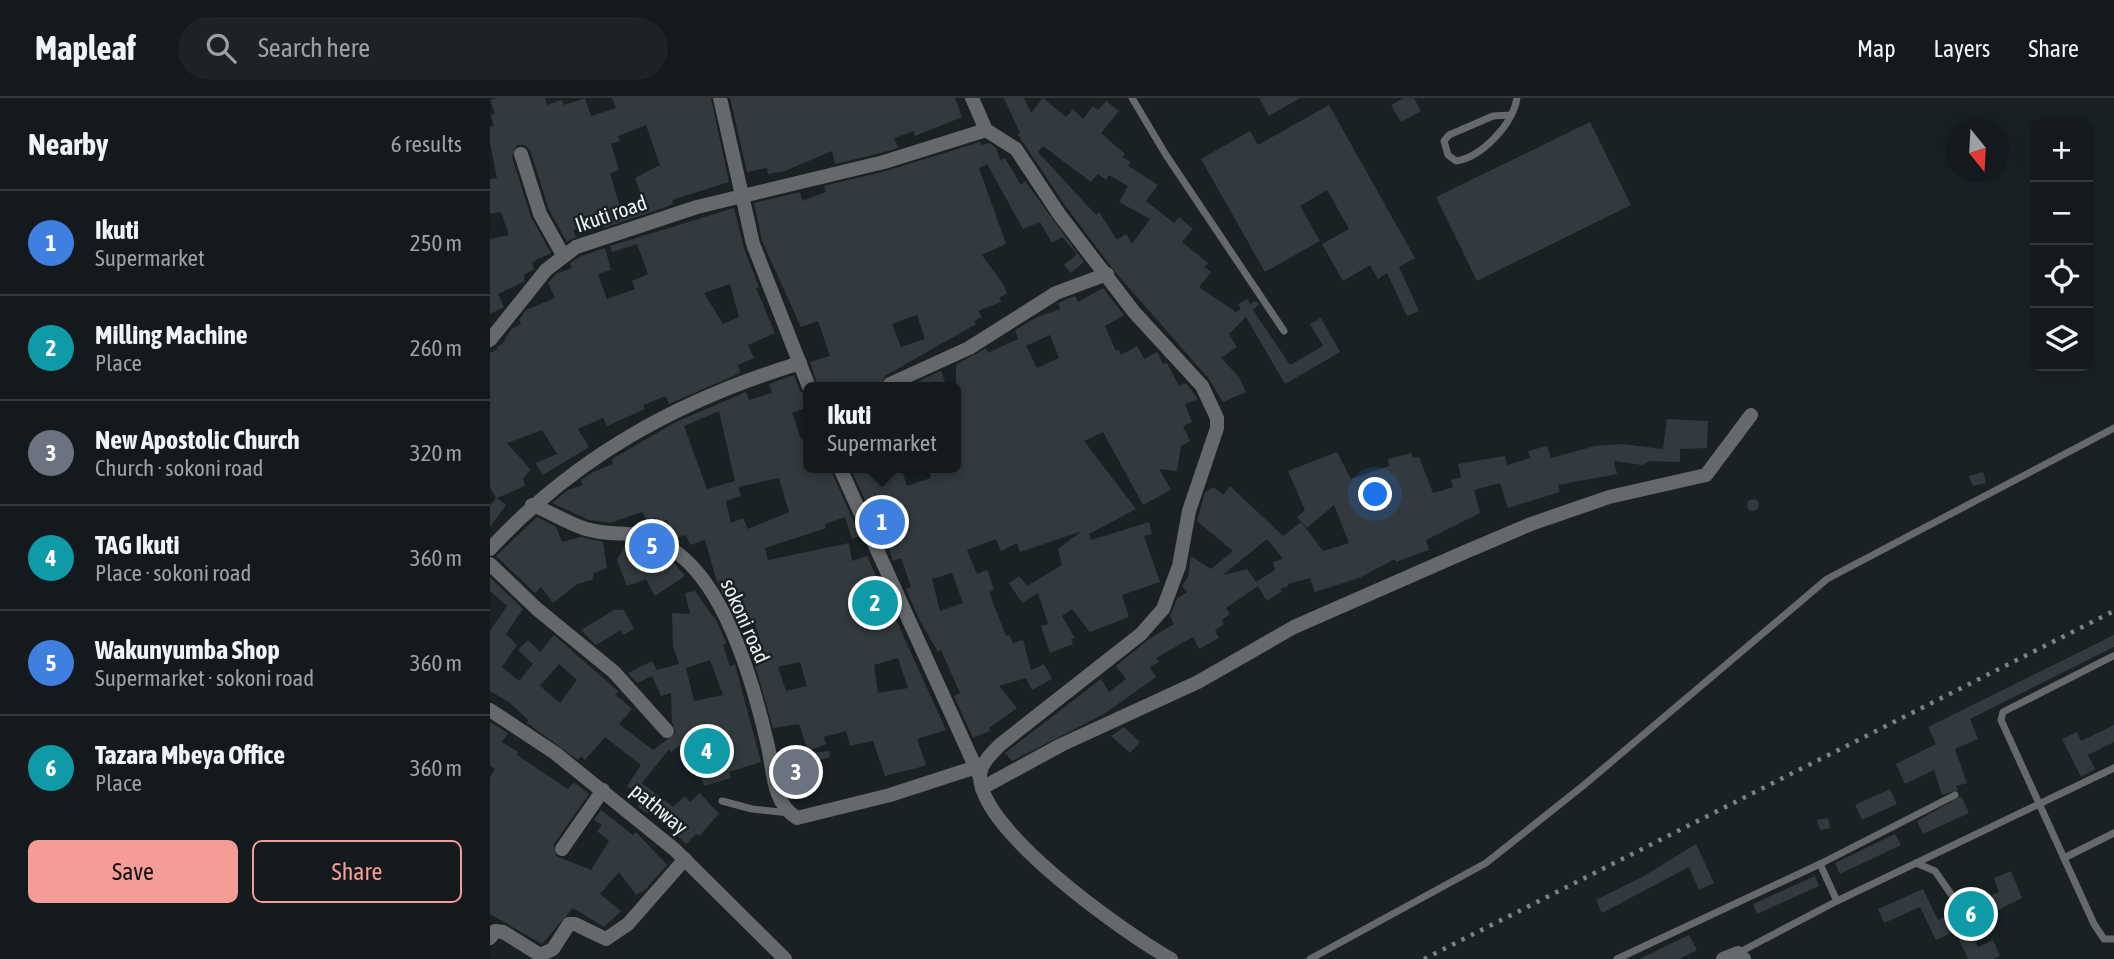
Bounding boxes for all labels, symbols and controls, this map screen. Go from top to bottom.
search box [178,17,668,80]
text: Mapleaf [35,29,136,67]
icon: search [202,29,240,67]
text: Search here [258,33,370,63]
text: Map [1857,35,1896,62]
text: Layers [1934,35,1990,62]
text: Share [2028,35,2079,62]
north arrow [1946,119,2009,182]
map controls [2030,119,2093,371]
button: + [2030,119,2093,182]
text: Nearby [28,127,108,161]
text: 6 results [391,131,462,157]
button: − [2030,182,2093,245]
street label: Ikuti road [572,190,650,236]
text: Ikuti [95,215,139,245]
text: 1 [46,230,56,256]
text: 250 m [410,230,462,256]
text: Supermarket [95,245,205,271]
button: locate [2030,245,2093,308]
button: layers [2030,308,2093,371]
text: Milling Machine [95,320,248,350]
text: 2 [46,335,56,361]
text: 260 m [410,335,462,361]
text: Place [95,350,142,376]
popup [803,382,961,473]
text: Ikuti [827,400,871,430]
text: New Apostolic Church [95,425,300,455]
text: Supermarket [827,430,937,456]
text: 3 [46,440,56,466]
text: 320 m [410,440,462,466]
text: Church · sokoni road [95,455,263,481]
your location [1358,477,1392,511]
pin: 1 [859,496,905,548]
pin: 5 [629,520,675,572]
text: TAG Ikuti [95,530,180,560]
text: 4 [46,545,56,571]
text: 360 m [410,545,462,571]
text: Place · sokoni road [95,560,251,586]
street label: sokoni road [717,575,775,666]
pin: 2 [852,577,898,629]
text: Wakunyumba Shop [95,635,280,665]
text: 5 [46,650,56,676]
text: 360 m [410,650,462,676]
text: Supermarket · sokoni road [95,665,314,691]
pin: 4 [684,725,730,777]
text: Tazara Mbeya Office [95,740,285,770]
pin: 3 [773,746,819,798]
text: 6 [46,755,56,781]
text: 360 m [410,755,462,781]
text: Place [95,770,142,796]
street label: pathway [626,778,693,839]
button: Save [28,840,238,903]
button: Share [252,840,462,903]
pin: 6 [1948,888,1994,940]

